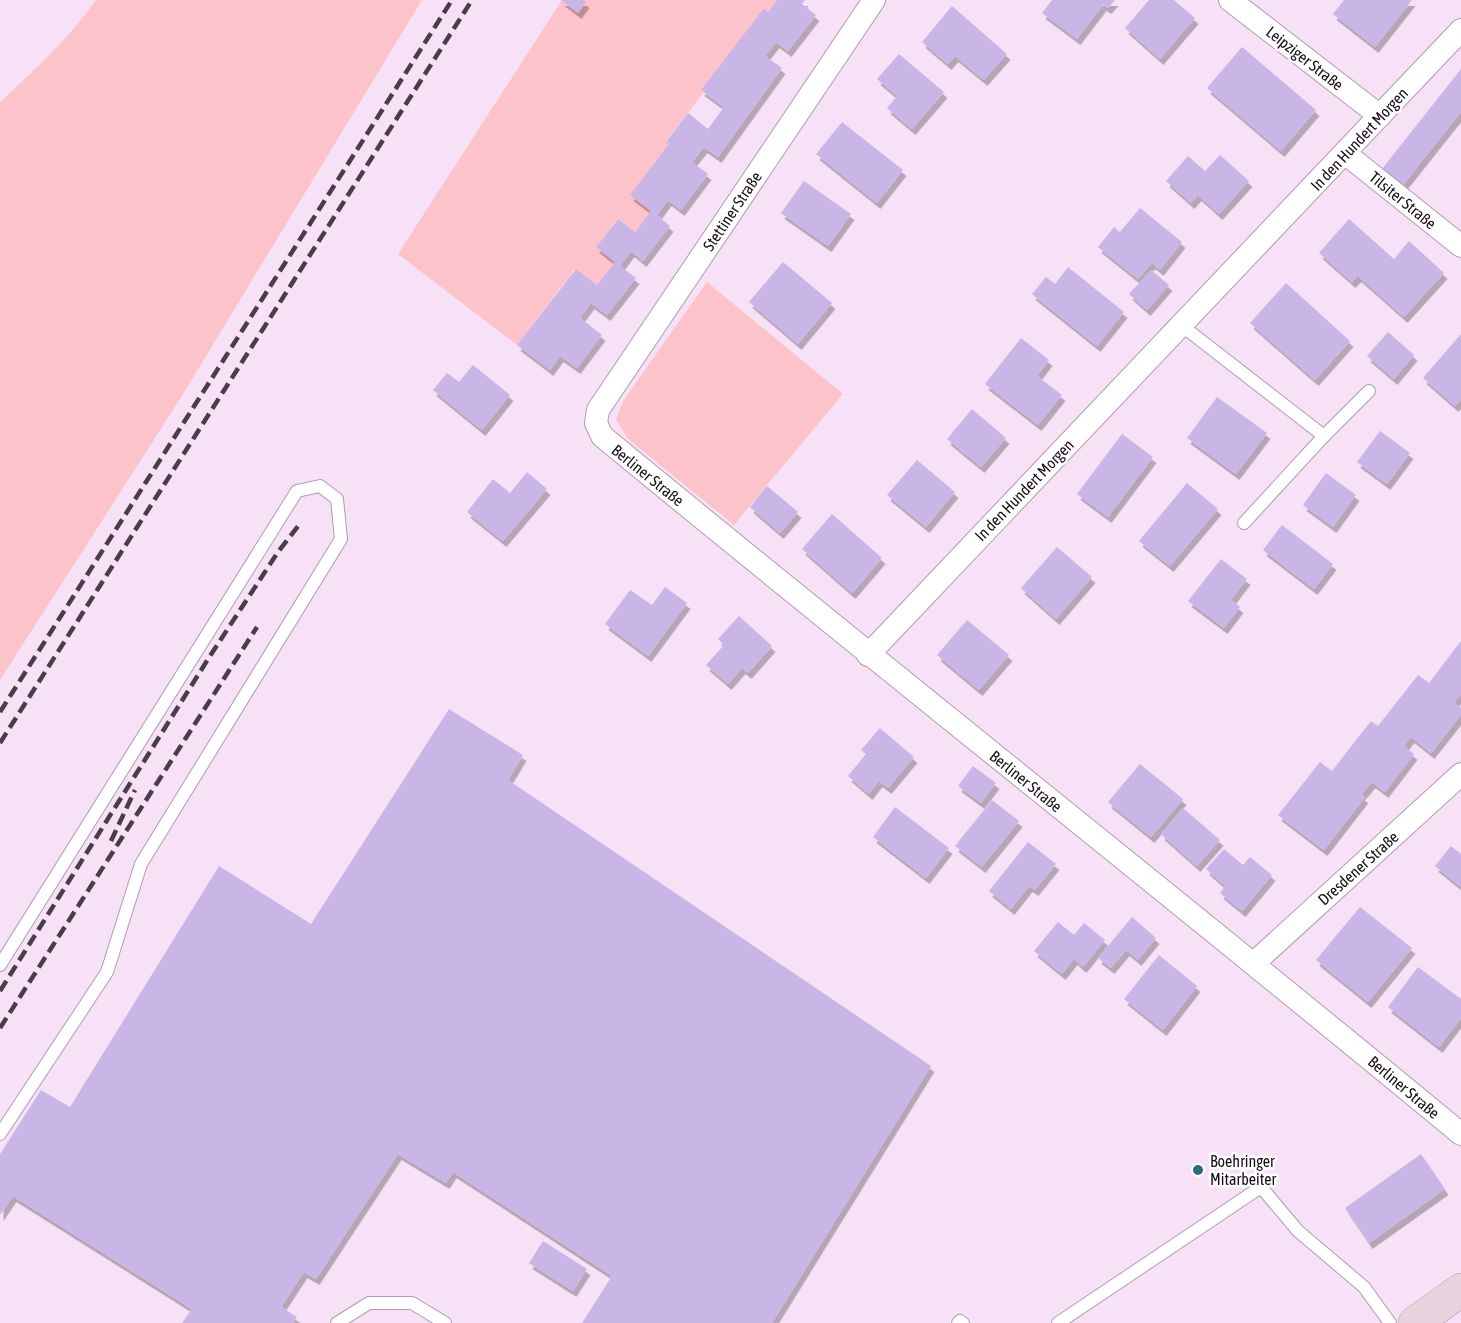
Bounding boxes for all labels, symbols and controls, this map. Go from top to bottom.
street label: Leipziger Straße [1262,22,1347,94]
street label: In den Hundert Morgen [1307,84,1412,195]
street label: Stettiner Straße [699,168,765,254]
street label: Tilsiter Straße [1366,168,1440,232]
street label: In den Hundert Morgen [971,436,1078,545]
street label: Berliner Straße [608,441,688,509]
street label: Berliner Straße [986,747,1066,815]
street label: Dresdener Straße [1314,827,1402,909]
street label: Berliner Straße [1365,1052,1443,1122]
place label: Boehringer Mitarbeiter [1210,1152,1276,1188]
marker: Boehringer Mitarbeiter [1191,1163,1205,1177]

